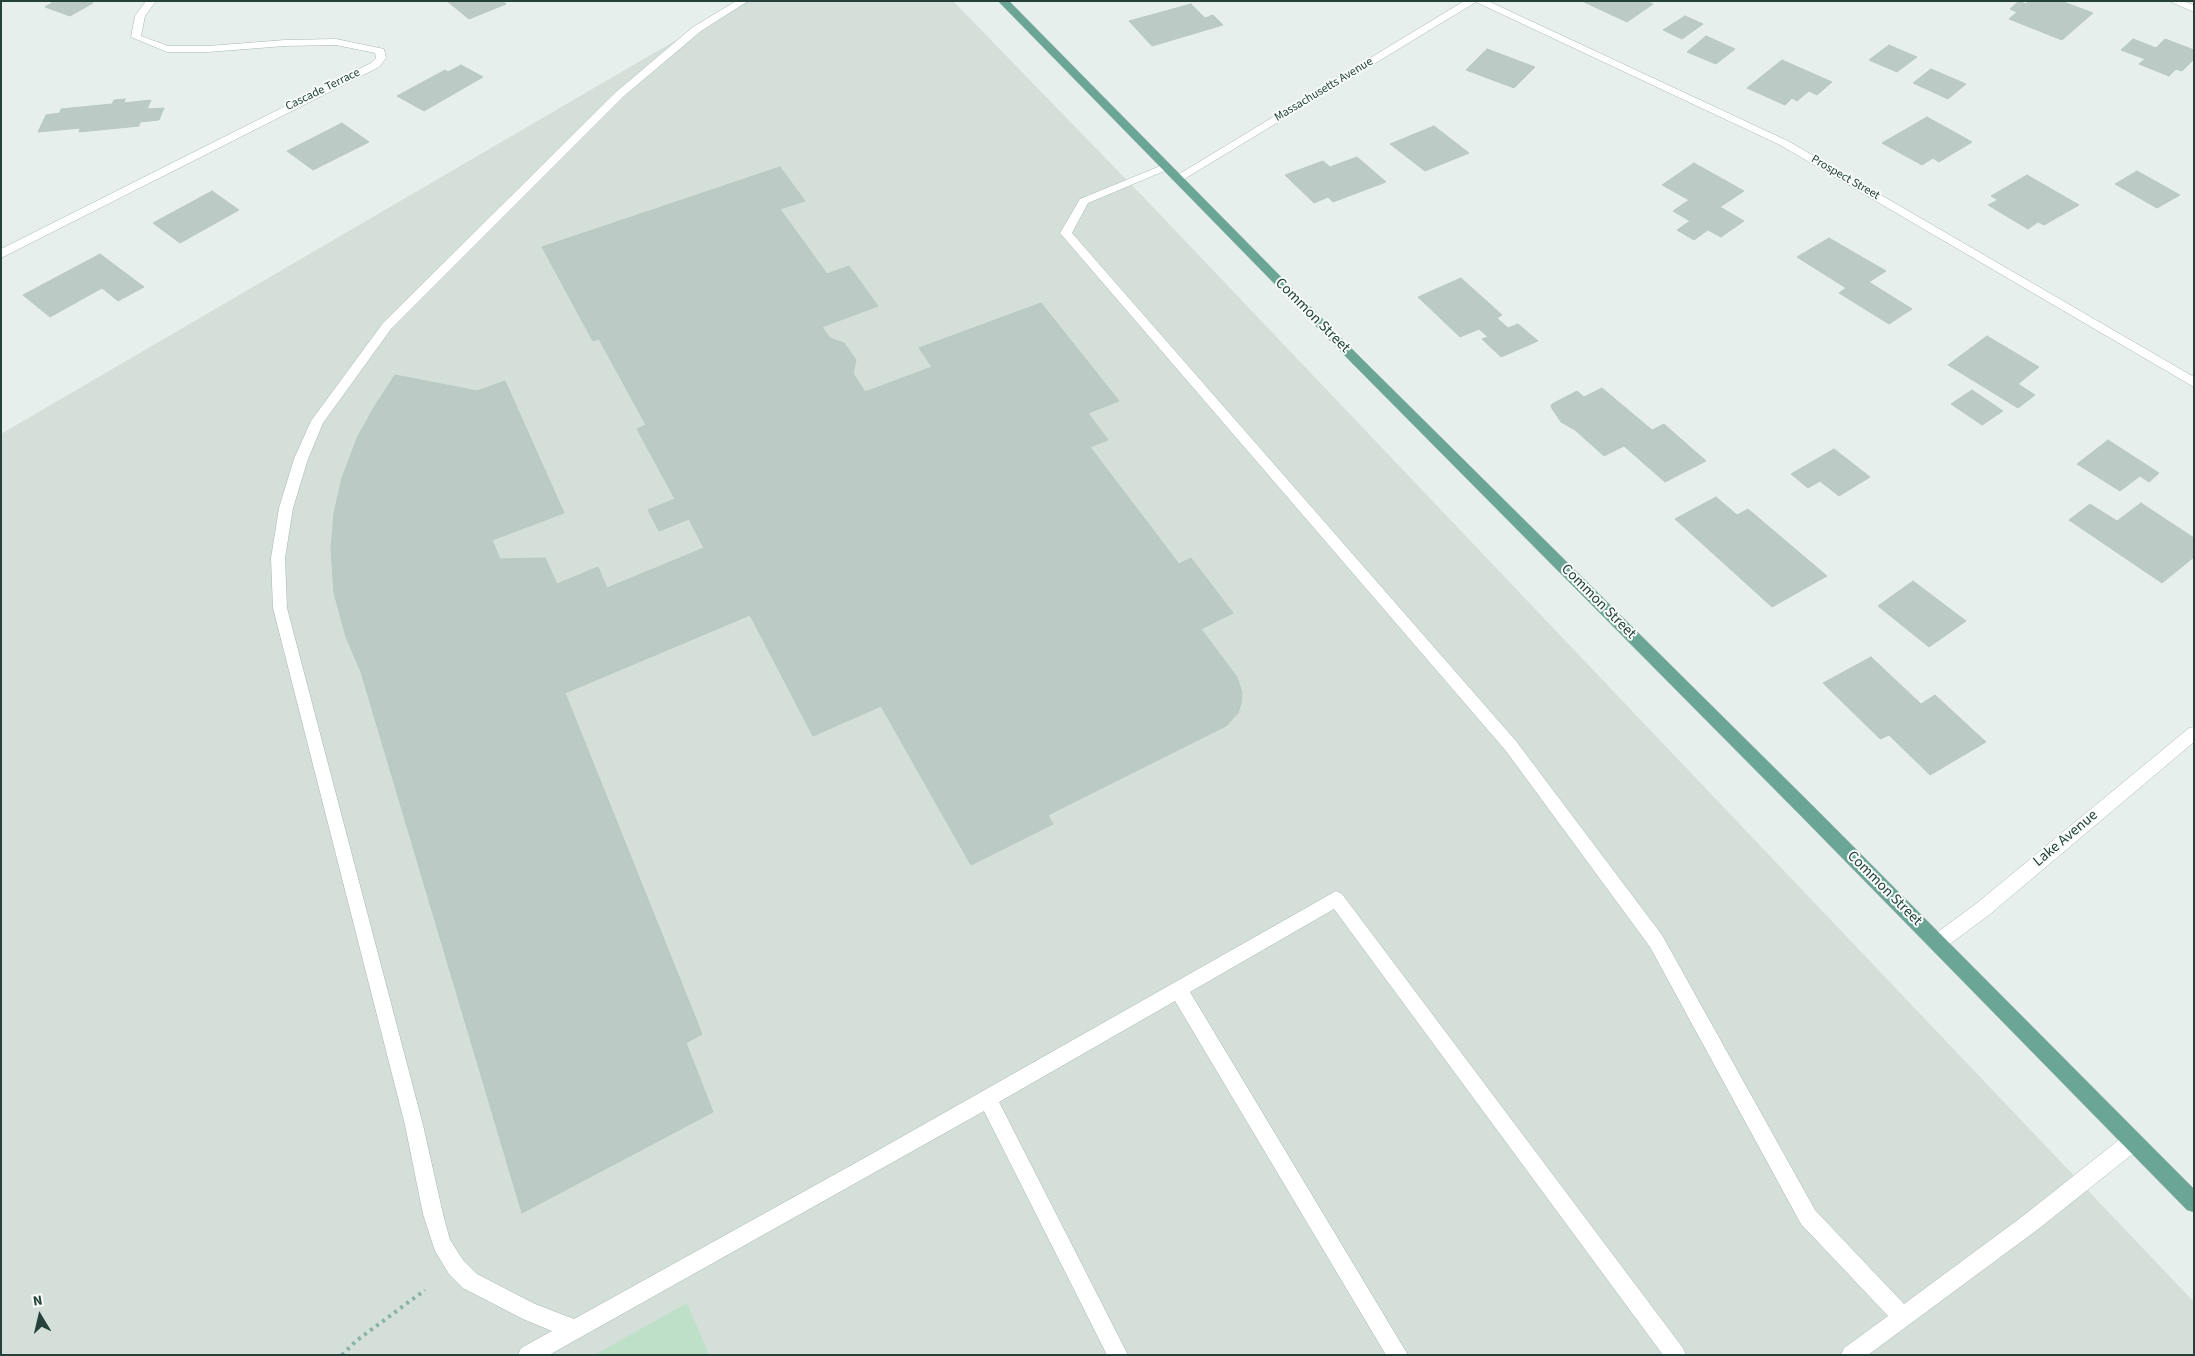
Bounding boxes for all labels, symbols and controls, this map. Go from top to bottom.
street label: Massachusetts Avenue [1272,55,1376,125]
street label: Cascade Terrace [283,66,363,114]
street label: Prospect Street [1808,153,1882,203]
street label: Common Street [1271,275,1353,357]
street label: Common Street [1557,561,1639,643]
street label: Lake Avenue [2030,807,2102,871]
street label: Common Street [1843,848,1925,930]
north arrow [15,1291,65,1341]
text: N [31,1291,44,1312]

